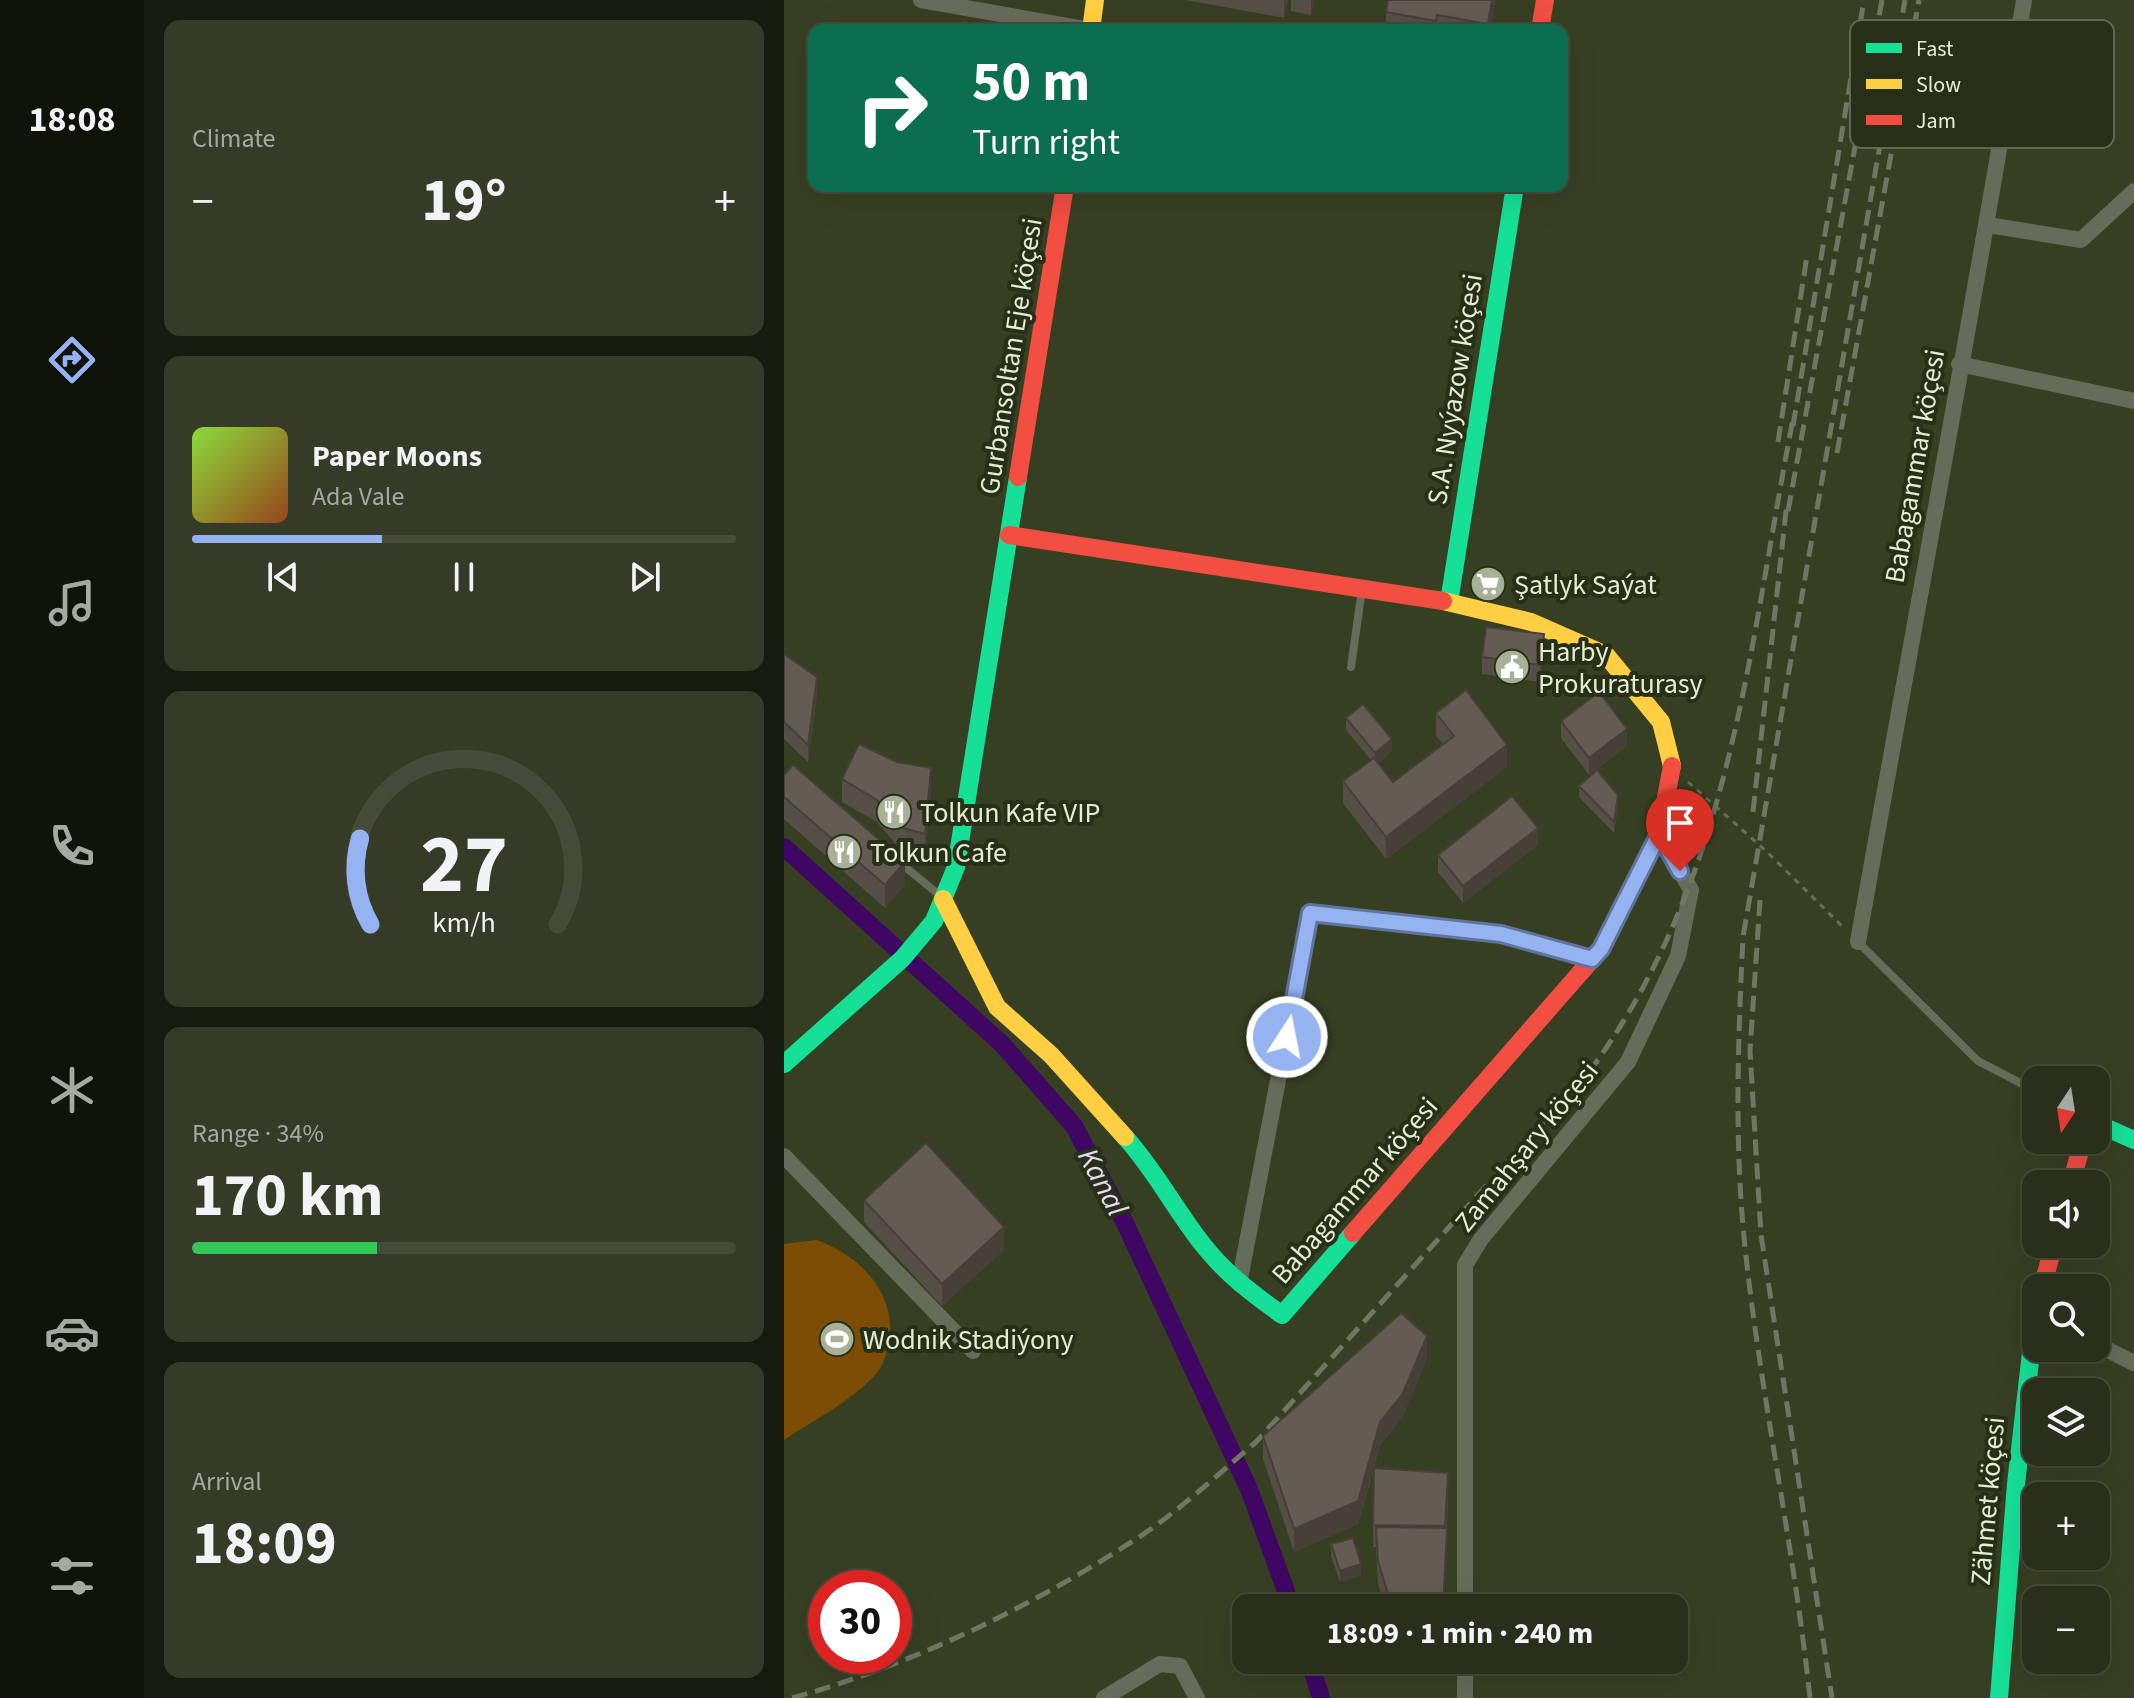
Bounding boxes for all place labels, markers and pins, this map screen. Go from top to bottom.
supermarket icon: Şatlyk Saýat [1469,565,1507,603]
place label: Şatlyk Saýat [1514,565,1657,605]
place label: Harby Prokuraturasy [1538,632,1703,704]
public building icon: Harby Prokuraturasy [1493,648,1531,686]
pin [1646,789,1714,871]
restaurant icon: Tolkun Kafe VIP [875,793,913,831]
place label: Tolkun Kafe VIP [920,793,1100,833]
restaurant icon: Tolkun Cafe [825,833,863,871]
place label: Tolkun Cafe [870,833,1007,873]
sports icon: Wodnik Stadiýony [818,1320,856,1358]
place label: Wodnik Stadiýony [863,1320,1074,1360]

